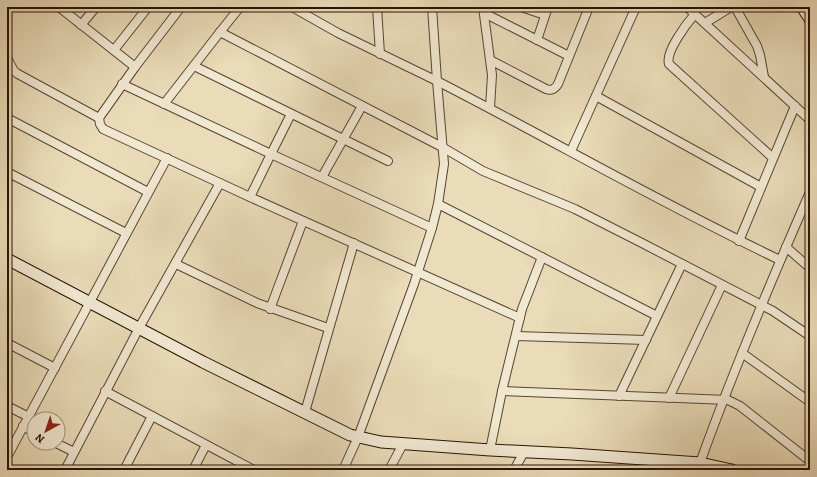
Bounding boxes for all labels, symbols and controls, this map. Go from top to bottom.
north arrow [26,411,66,451]
text: N [32,430,48,447]

